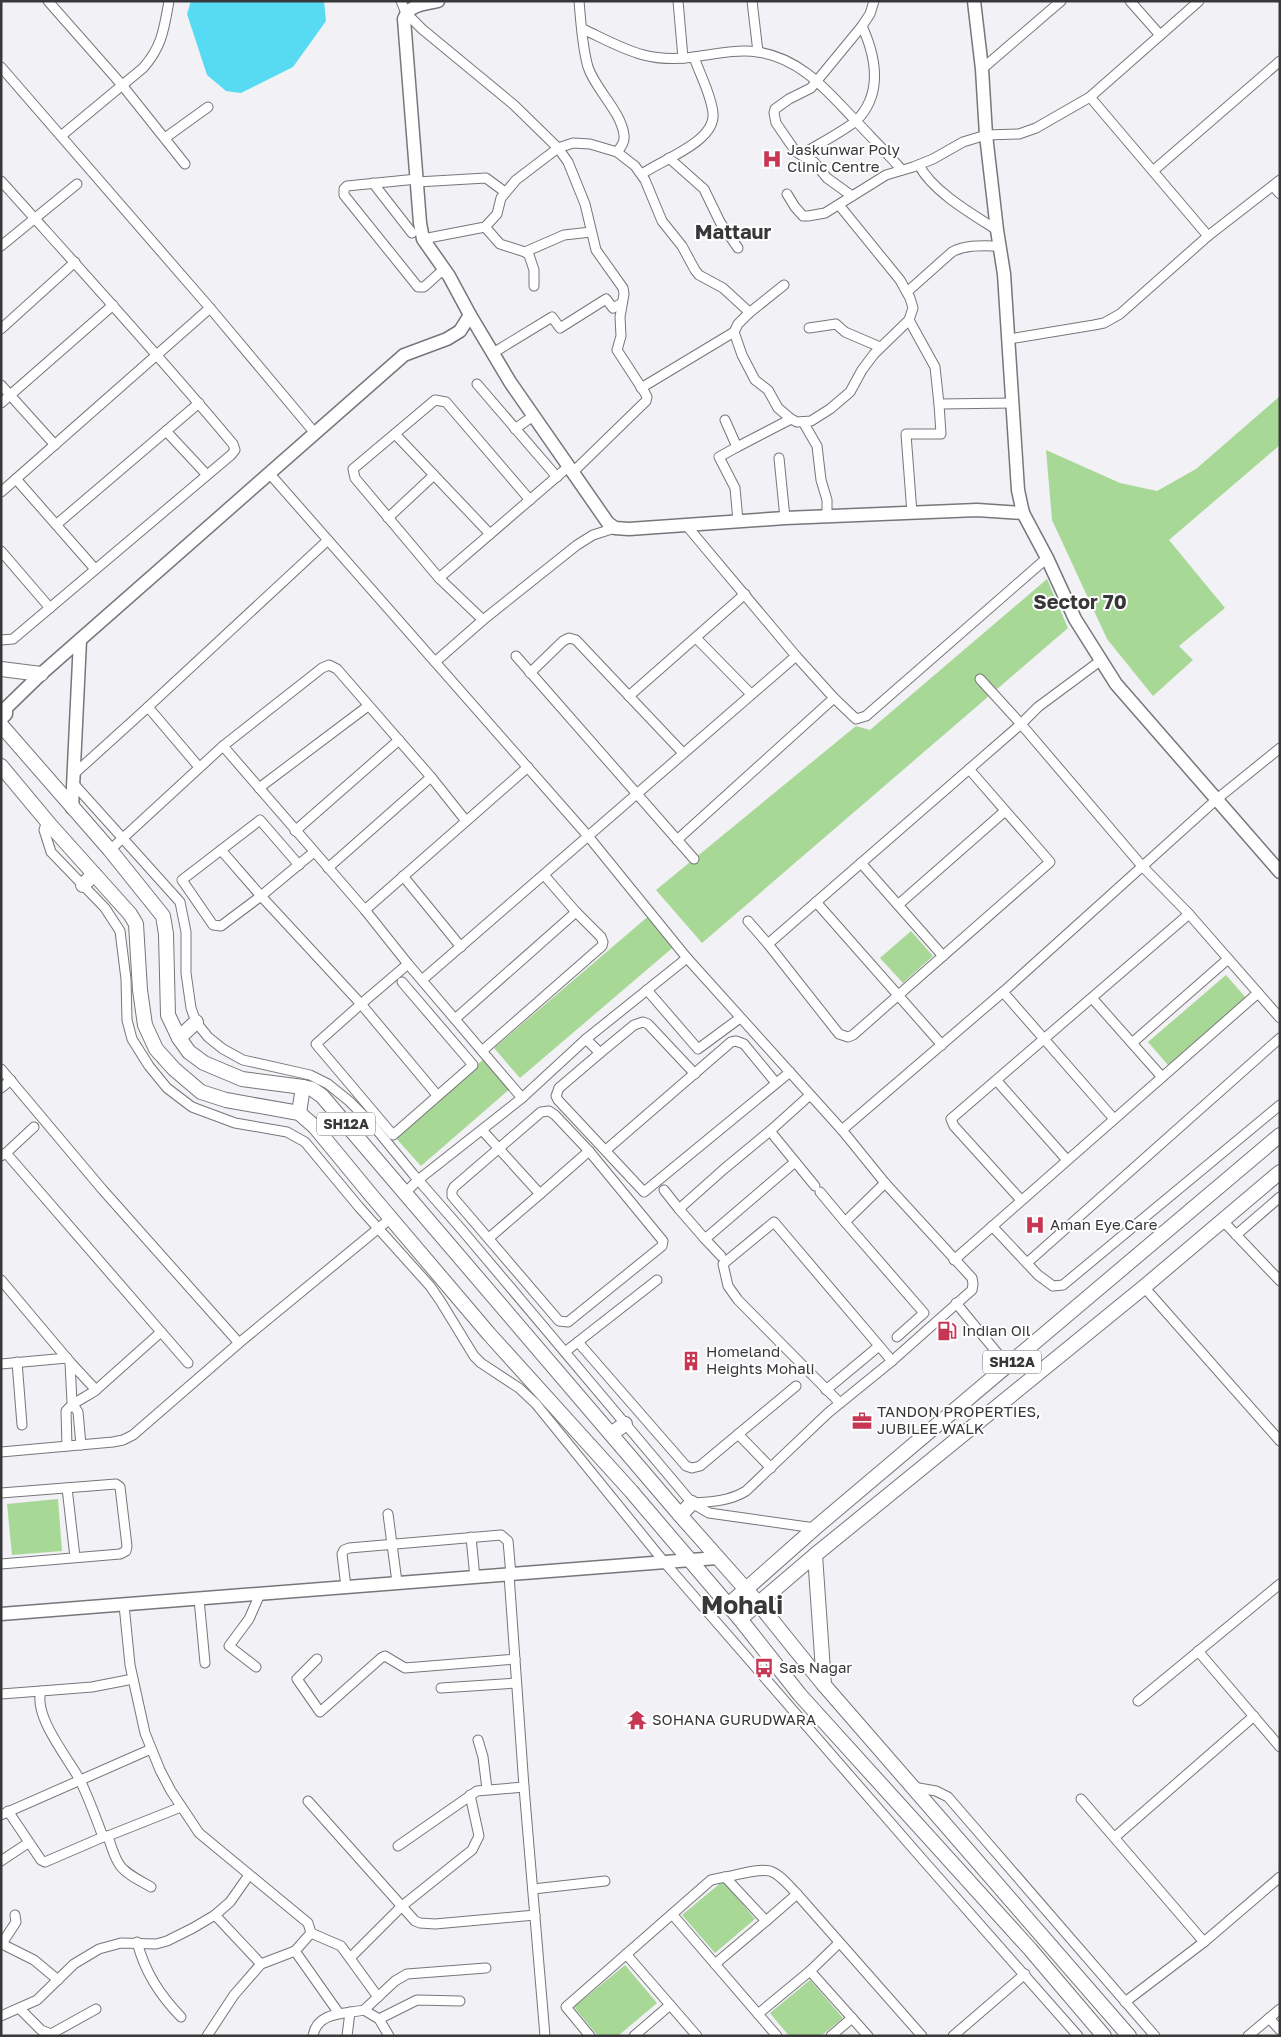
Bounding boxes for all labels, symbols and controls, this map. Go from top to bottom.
place label: Jaskunwar Poly Clinic Centre [787,140,900,175]
hospital icon: Jaskunwar Poly Clinic Centre [761,148,783,170]
district label: Mattaur [695,219,771,243]
district label: Sector 70 [1033,589,1127,613]
road number: SH12A [317,1112,375,1136]
hospital icon: Aman Eye Care [1024,1214,1046,1236]
place label: Aman Eye Care [1050,1215,1158,1233]
fuel station icon: Indian Oil [936,1320,958,1342]
place label: Indian Oil [962,1321,1031,1339]
place label: Homeland Heights Mohali [706,1342,815,1377]
building icon: Homeland Heights Mohali [680,1350,702,1372]
road number: SH12A [983,1350,1041,1374]
place label: TANDON PROPERTIES, JUBILEE WALK [877,1402,1041,1437]
office icon: TANDON PROPERTIES, JUBILEE WALK [851,1410,873,1432]
district label: Mohali [701,1589,783,1620]
bus stop icon: Sas Nagar [753,1657,775,1679]
place label: Sas Nagar [779,1658,852,1676]
temple icon: SOHANA GURUDWARA [626,1709,648,1731]
place label: SOHANA GURUDWARA [652,1710,816,1728]

